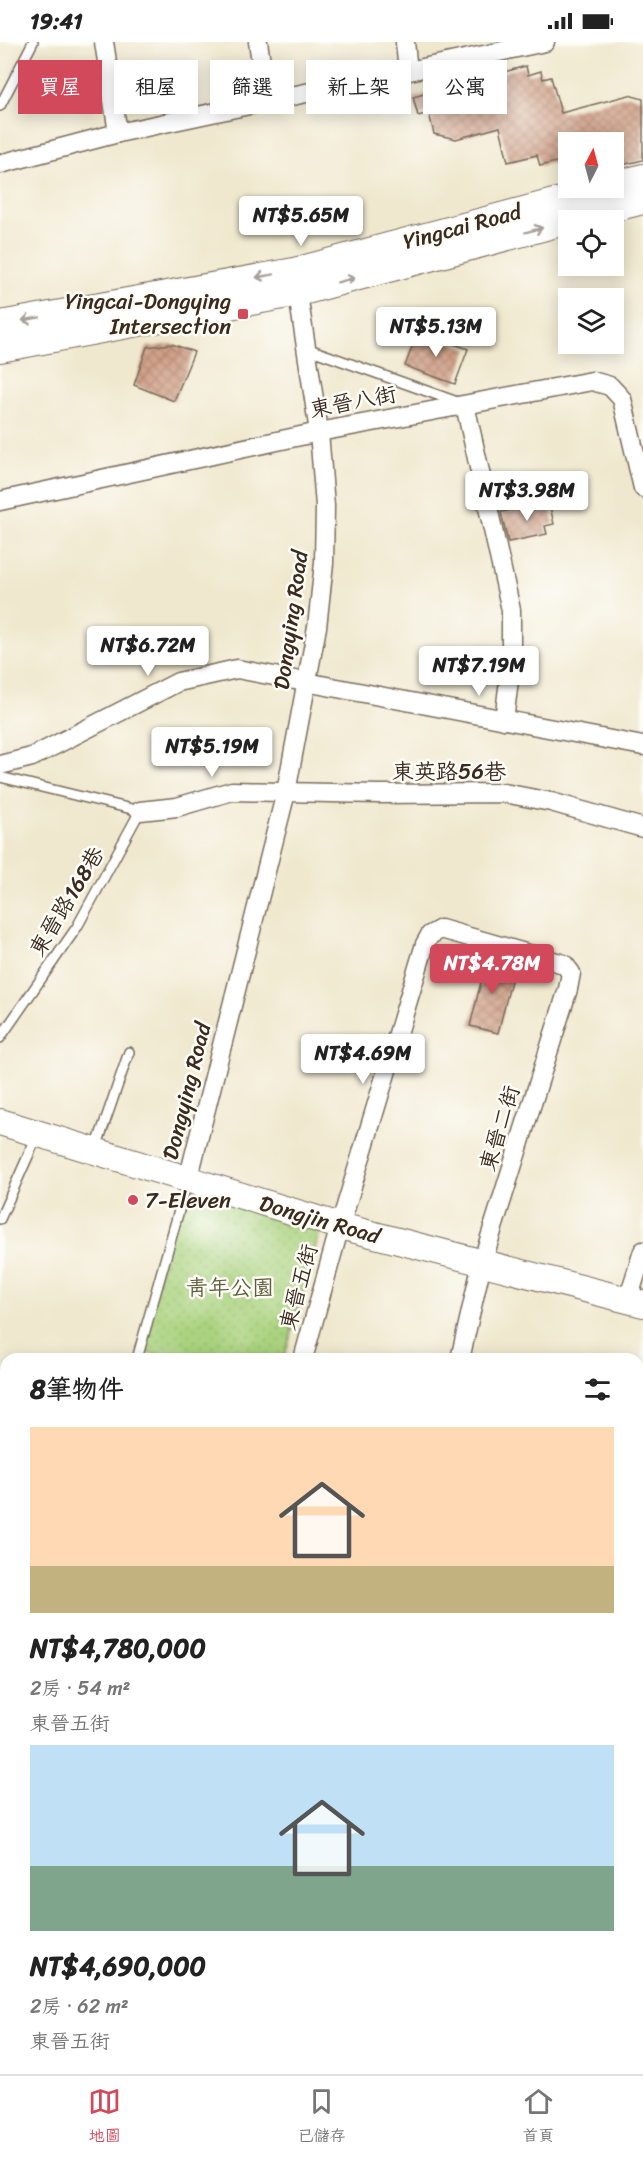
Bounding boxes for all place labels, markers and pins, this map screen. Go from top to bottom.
pin: NT$5.65M [239,196,363,247]
place label: Yingcai-Dongying Intersection [65,282,231,346]
marker: Yingcai-Dongying Intersection [236,307,250,321]
pin: NT$5.13M [374,307,498,358]
pin: NT$3.98M [465,471,589,522]
pin: NT$6.72M [86,626,210,677]
pin: NT$7.19M [417,646,541,697]
pin: NT$5.19M [150,727,274,778]
pin: NT$4.78M [430,944,554,995]
pin: NT$4.69M [301,1034,425,1085]
place label: 7-Eleven [145,1181,231,1220]
marker: 7-Eleven [126,1193,140,1207]

